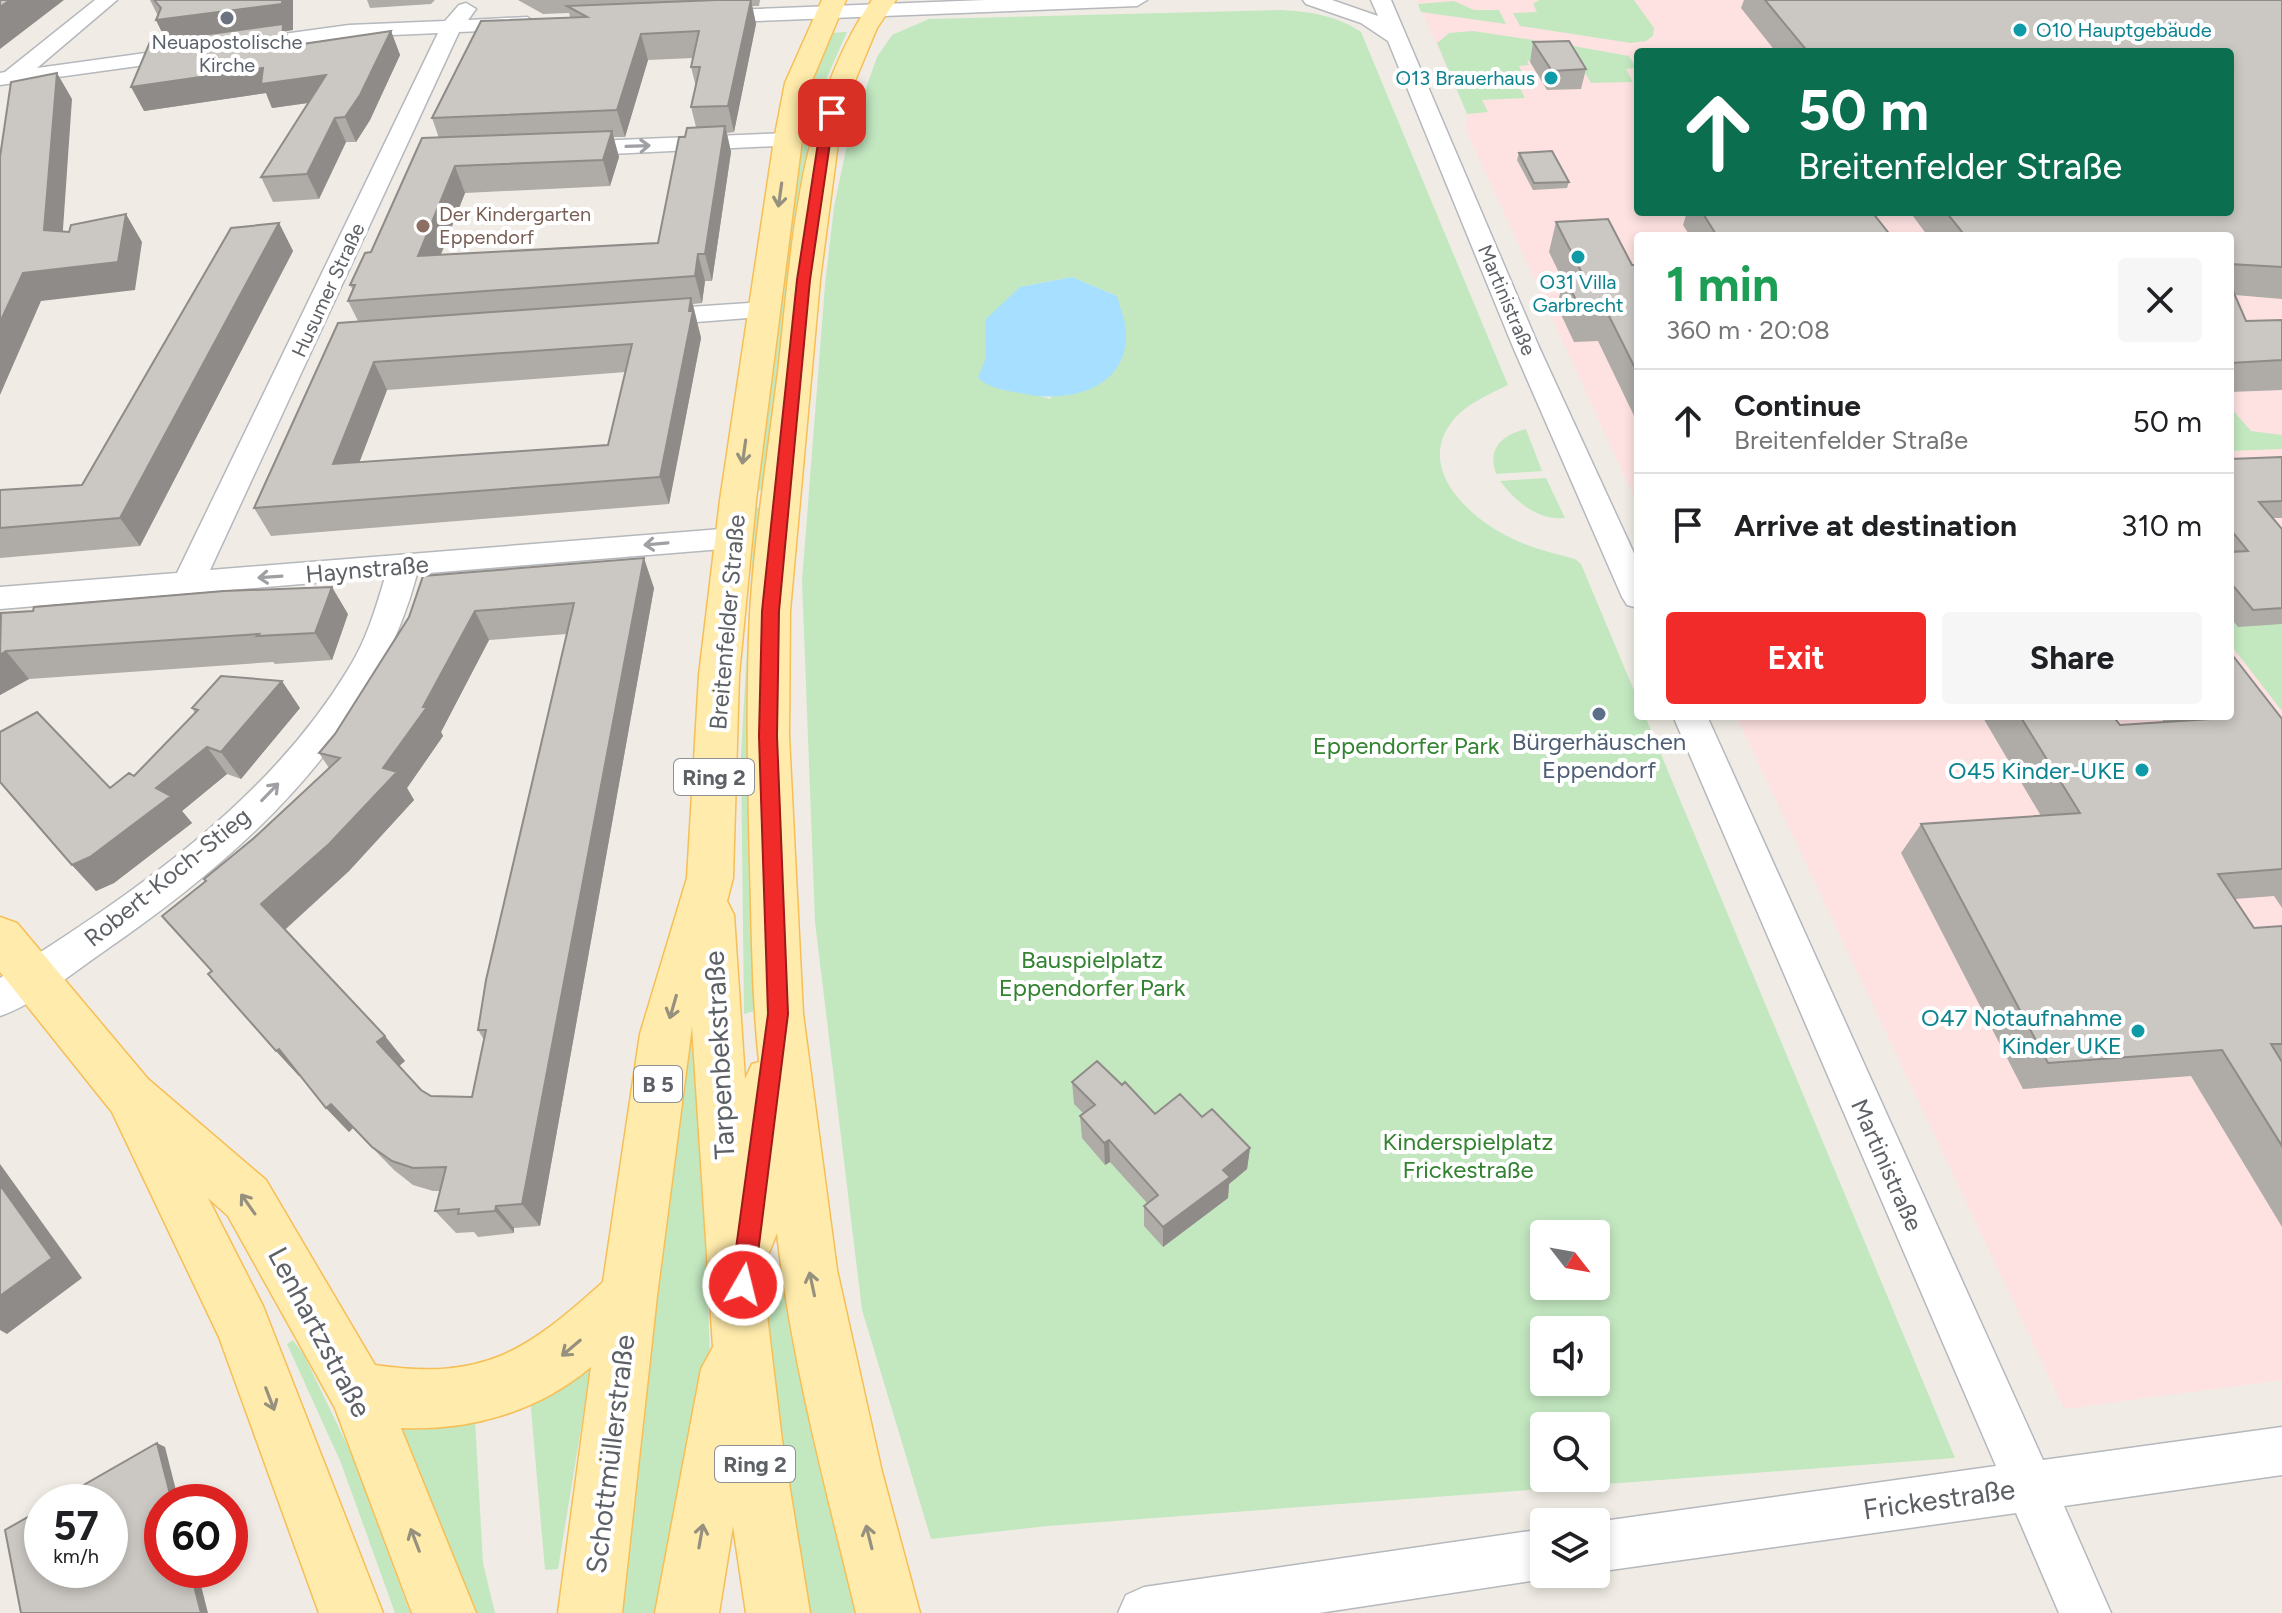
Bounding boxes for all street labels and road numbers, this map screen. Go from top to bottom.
street label: Husumer Straße [286,219,370,361]
street label: Martinistraße [1473,241,1541,359]
street label: Breitenfelder Straße [703,513,751,731]
street label: Haynstraße [304,549,430,589]
road number: Ring 2 [674,759,754,795]
street label: Robert-Koch-Stieg [78,801,256,953]
street label: Tarpenbekstraße [697,950,741,1160]
road number: B 5 [634,1066,682,1102]
street label: Martinistraße [1845,1094,1929,1236]
street label: Lenhartzstraße [261,1241,379,1423]
street label: Schottmüllerstraße [578,1333,642,1575]
road number: Ring 2 [715,1446,795,1482]
street label: Frickestraße [1861,1472,2017,1526]

